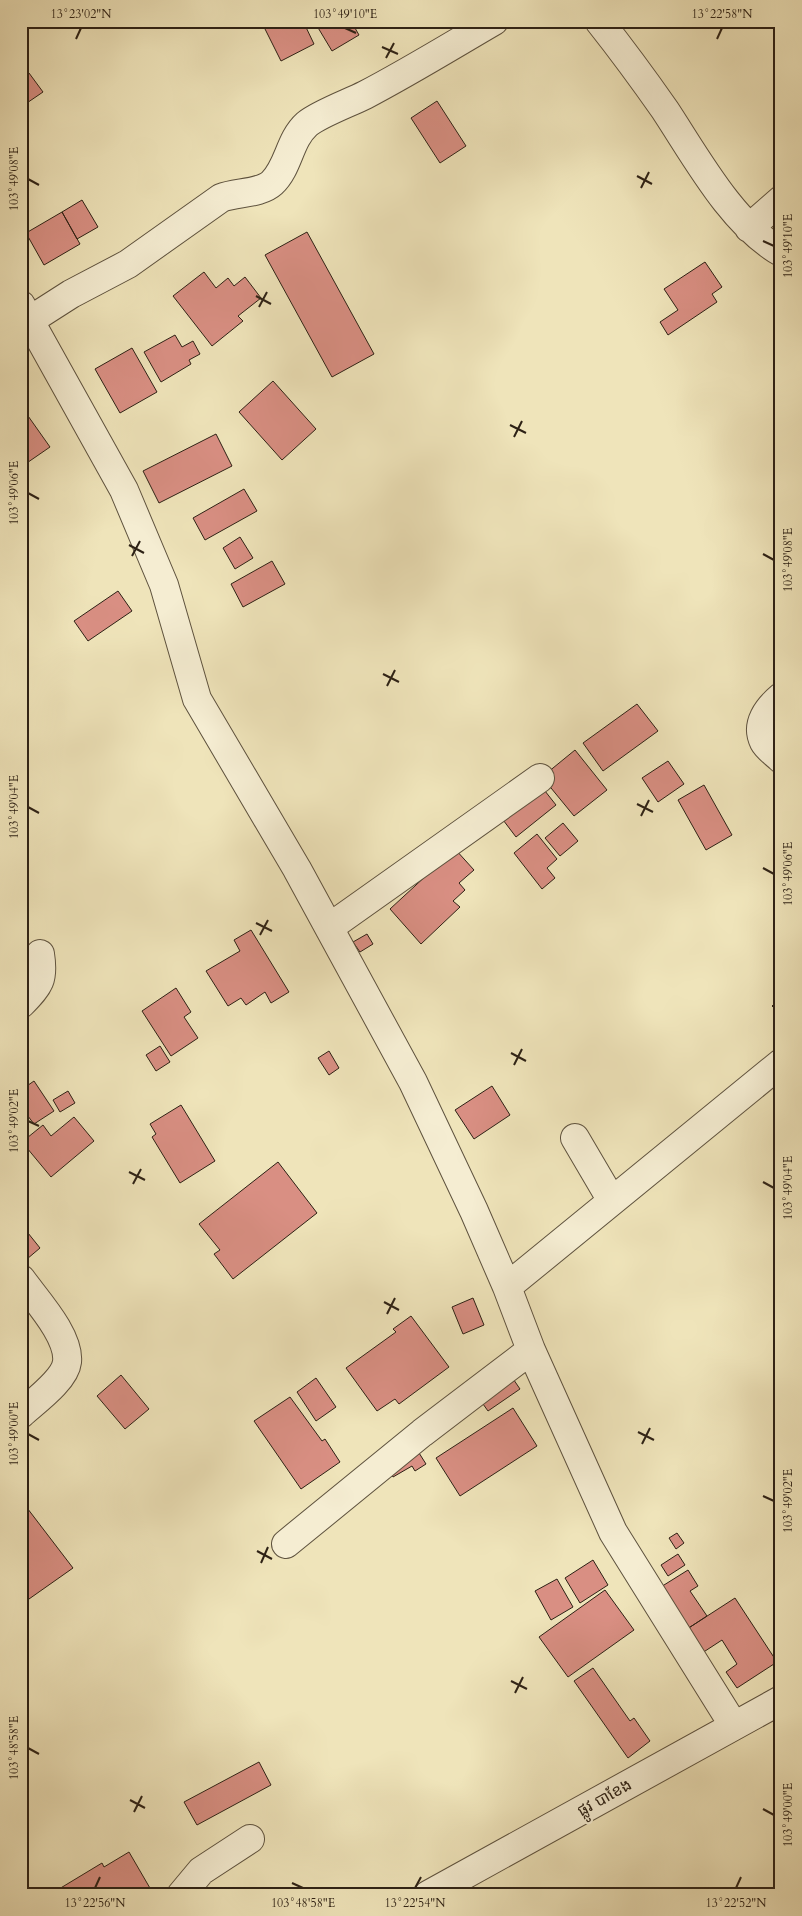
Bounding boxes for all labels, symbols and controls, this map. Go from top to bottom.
text: 13°23'02"N [51,6,112,22]
text: 103°49'10"E [313,6,377,22]
text: 13°22'58"N [692,6,753,22]
text: 103°49'08"E [6,147,22,211]
text: 103°49'10"E [780,214,796,278]
text: 103°49'06"E [6,461,22,525]
text: 103°49'08"E [780,528,796,592]
text: 103°49'04"E [6,775,22,839]
text: 103°49'06"E [780,842,796,906]
text: 103°49'02"E [6,1089,22,1153]
text: 103°49'04"E [780,1156,796,1220]
text: 103°49'00"E [6,1402,22,1466]
text: 103°49'02"E [780,1469,796,1533]
text: 103°48'58"E [6,1716,22,1780]
street label: ផ្លូវ បាខែង [573,1774,637,1824]
text: 103°49'00"E [780,1783,796,1847]
text: 13°22'56"N [65,1895,126,1911]
text: 103°48'58"E [271,1895,335,1911]
text: 13°22'54"N [385,1895,446,1911]
text: 13°22'52"N [706,1895,767,1911]

